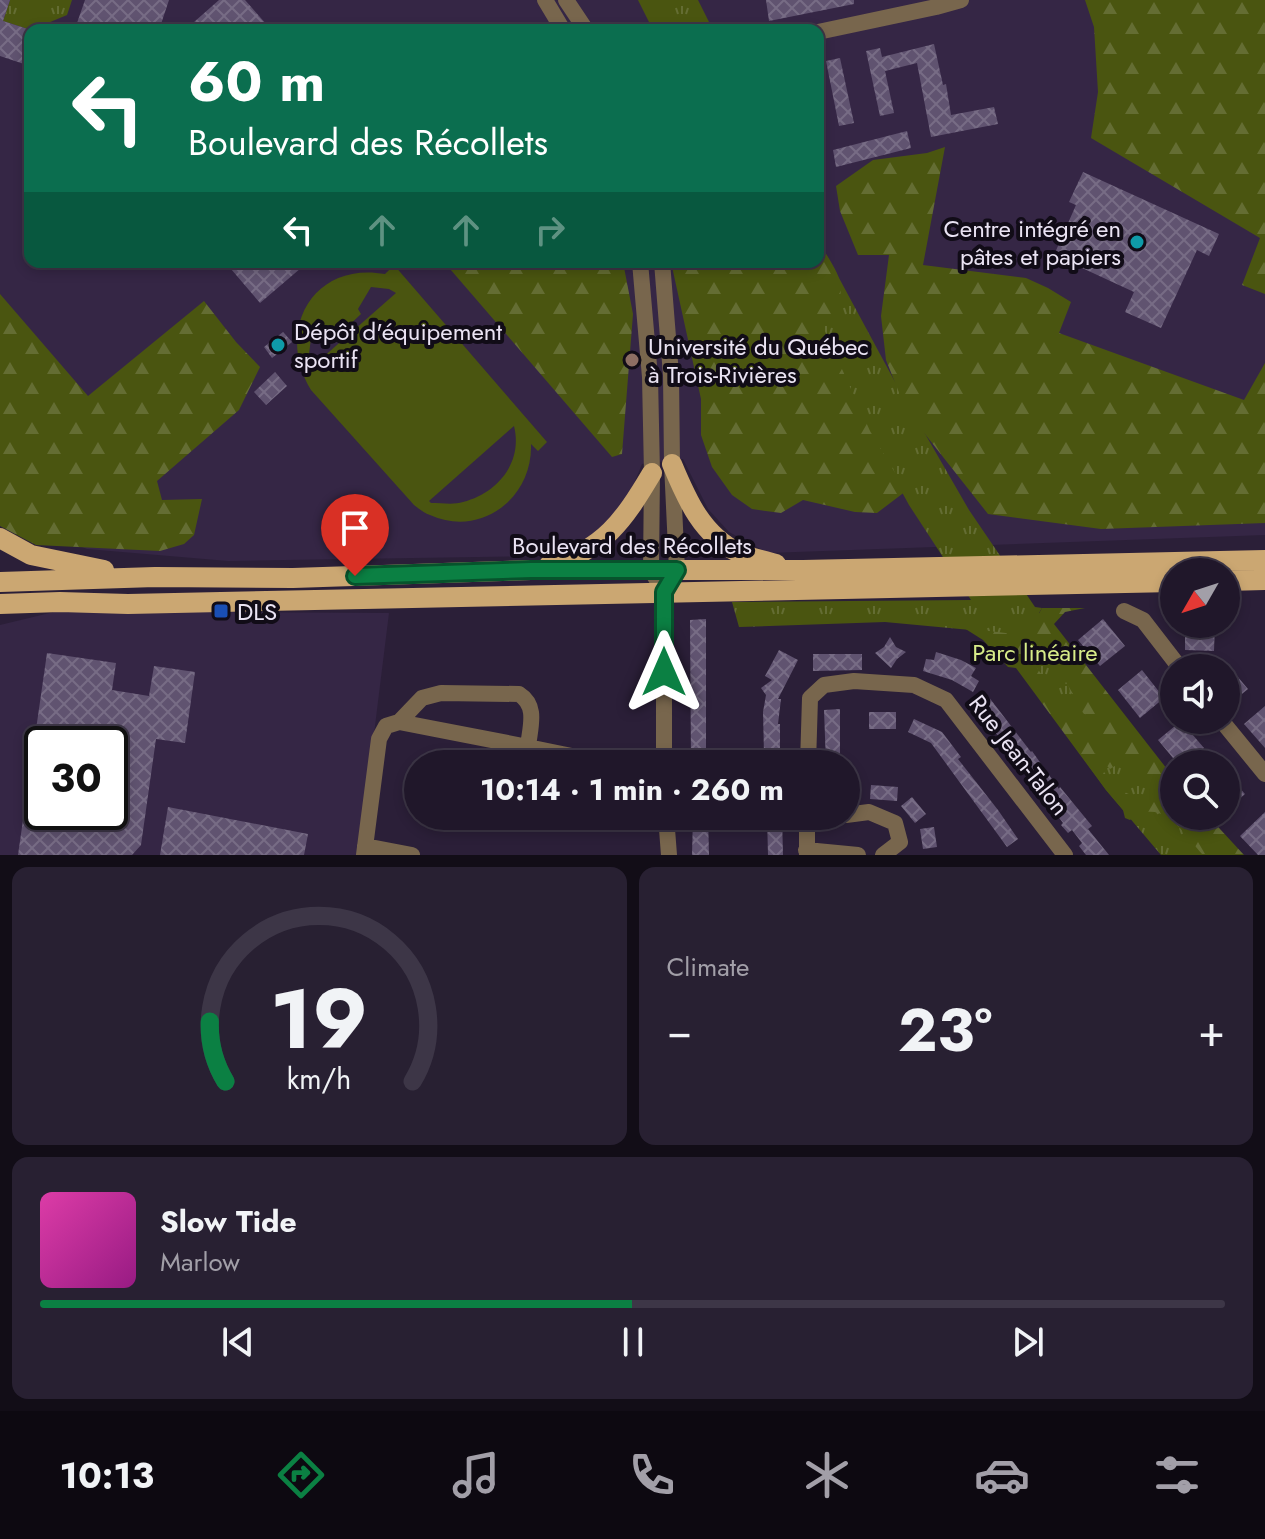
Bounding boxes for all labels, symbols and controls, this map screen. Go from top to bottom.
text: 60 m [188,41,325,122]
icon: left [56,56,160,160]
text: Boulevard des Récollets [188,116,548,168]
icon: left [276,208,320,252]
icon: ahead [360,208,404,252]
icon: ahead [444,208,488,252]
icon: right [528,208,572,252]
place label: Centre intégré en pâtes et papiers [943,211,1121,274]
marker: Centre intégré en pâtes et papiers [1128,233,1146,251]
place label: Dépôt d'équipement sportif [294,314,502,377]
place label: Université du Québec à Trois-Rivières [648,329,869,392]
marker: Dépôt d'équipement sportif [269,336,287,354]
marker: Université du Québec à Trois-Rivières [623,351,641,369]
pin [321,494,389,576]
icon: arrive [333,506,377,550]
street label: Boulevard des Récollets [512,528,752,563]
north arrow [1160,558,1240,638]
map controls [1160,558,1240,830]
place label: DLS [237,594,277,629]
marker: DLS [212,602,230,620]
position arrow [622,630,706,714]
park label: Parc linéaire [972,635,1098,670]
button: sound [1160,654,1240,734]
street label: Rue Jean-Talon [961,687,1077,823]
speed limit sign: 30 [24,726,128,830]
button: search [1160,750,1240,830]
text: 10:14 · 1 min · 260 m [480,768,784,811]
text: Climate [667,948,749,986]
text: 19 [270,959,368,1079]
text: 23° [898,987,992,1074]
text: − [667,999,692,1063]
text: + [1198,999,1225,1063]
text: km/h [287,1058,352,1100]
text: Slow Tide [160,1200,297,1243]
text: Marlow [160,1243,240,1281]
icon: previous [216,1320,260,1364]
icon: pause [611,1320,655,1364]
icon: next [1006,1320,1050,1364]
icon: directions [273,1447,329,1503]
icon: music [448,1447,504,1503]
icon: phone [624,1447,680,1503]
icon: climate [799,1447,855,1503]
icon: car [974,1447,1030,1503]
icon: filters [1149,1447,1205,1503]
text: 10:13 [60,1449,154,1501]

